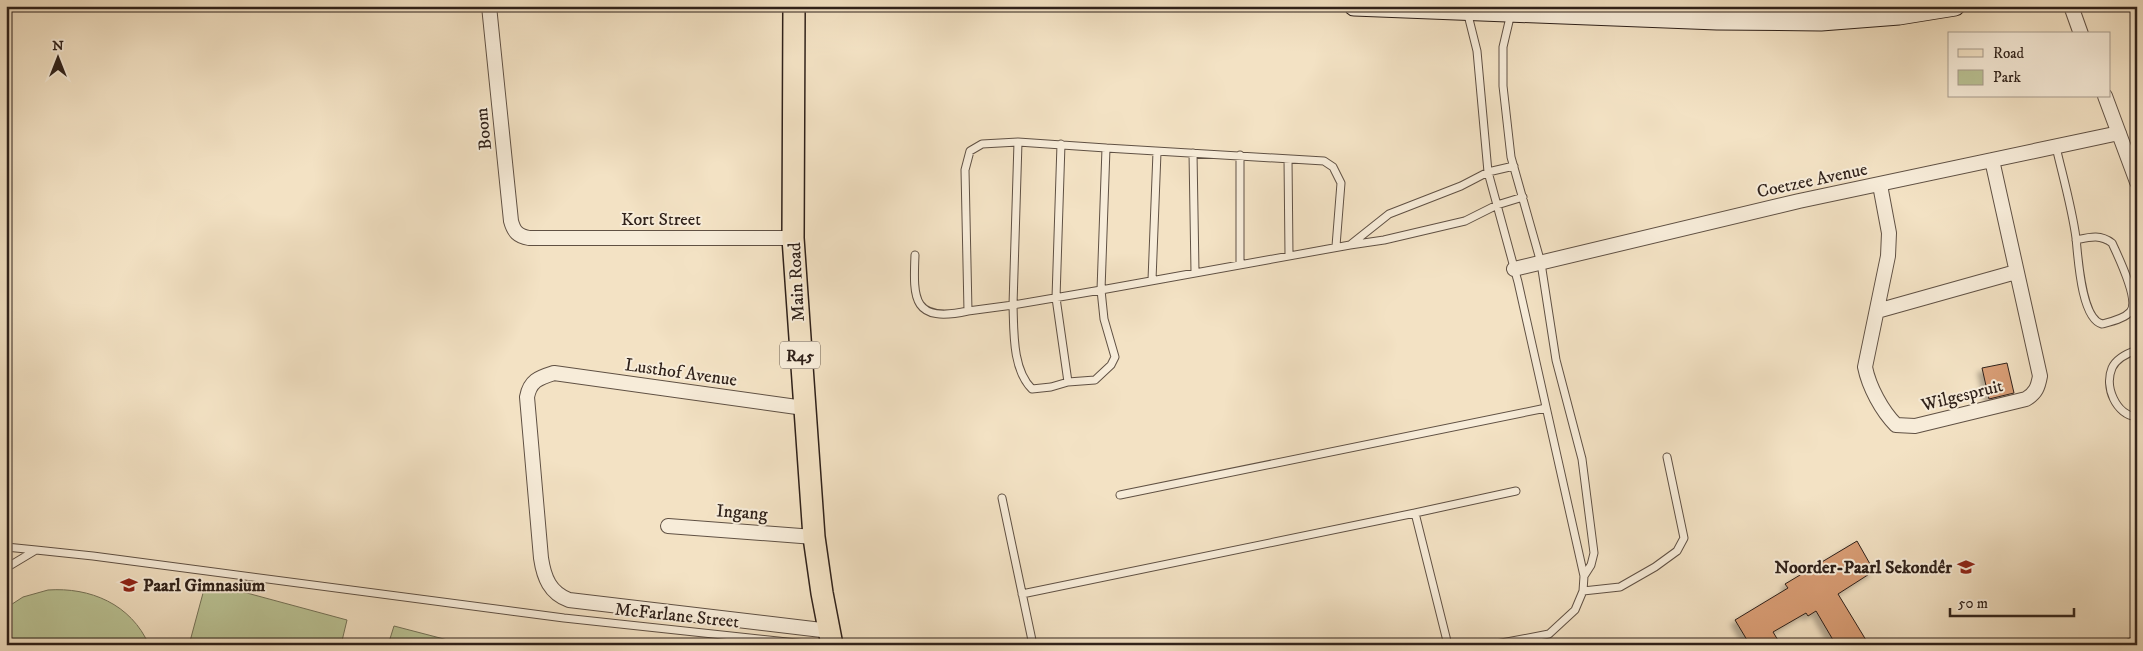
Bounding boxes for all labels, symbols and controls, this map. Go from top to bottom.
north arrow [32,32,82,82]
legend [1948,32,2110,98]
text: N [52,37,64,55]
text: Road [1993,44,2025,63]
text: Park [1993,68,2022,87]
street label: Boom [471,107,497,151]
street label: Coetzee Avenue [1755,159,1869,203]
street label: Kort Street [621,209,701,231]
street label: Main Road [784,242,810,322]
road number: R45 [780,342,820,368]
street label: Lusthof Avenue [623,354,738,392]
street label: Wilgespruit [1918,375,2006,417]
street label: Ingang [716,500,769,526]
place label: Noorder-Paarl Sekondêr [1775,557,1952,579]
school or university icon: Noorder-Paarl Sekondêr [1956,557,1976,577]
school or university icon: Paarl Gimnasium [119,575,139,595]
place label: Paarl Gimnasium [143,575,266,597]
scale bar [1950,586,2074,618]
text: 50 m [1958,594,1988,613]
street label: McFarlane Street [614,599,740,633]

